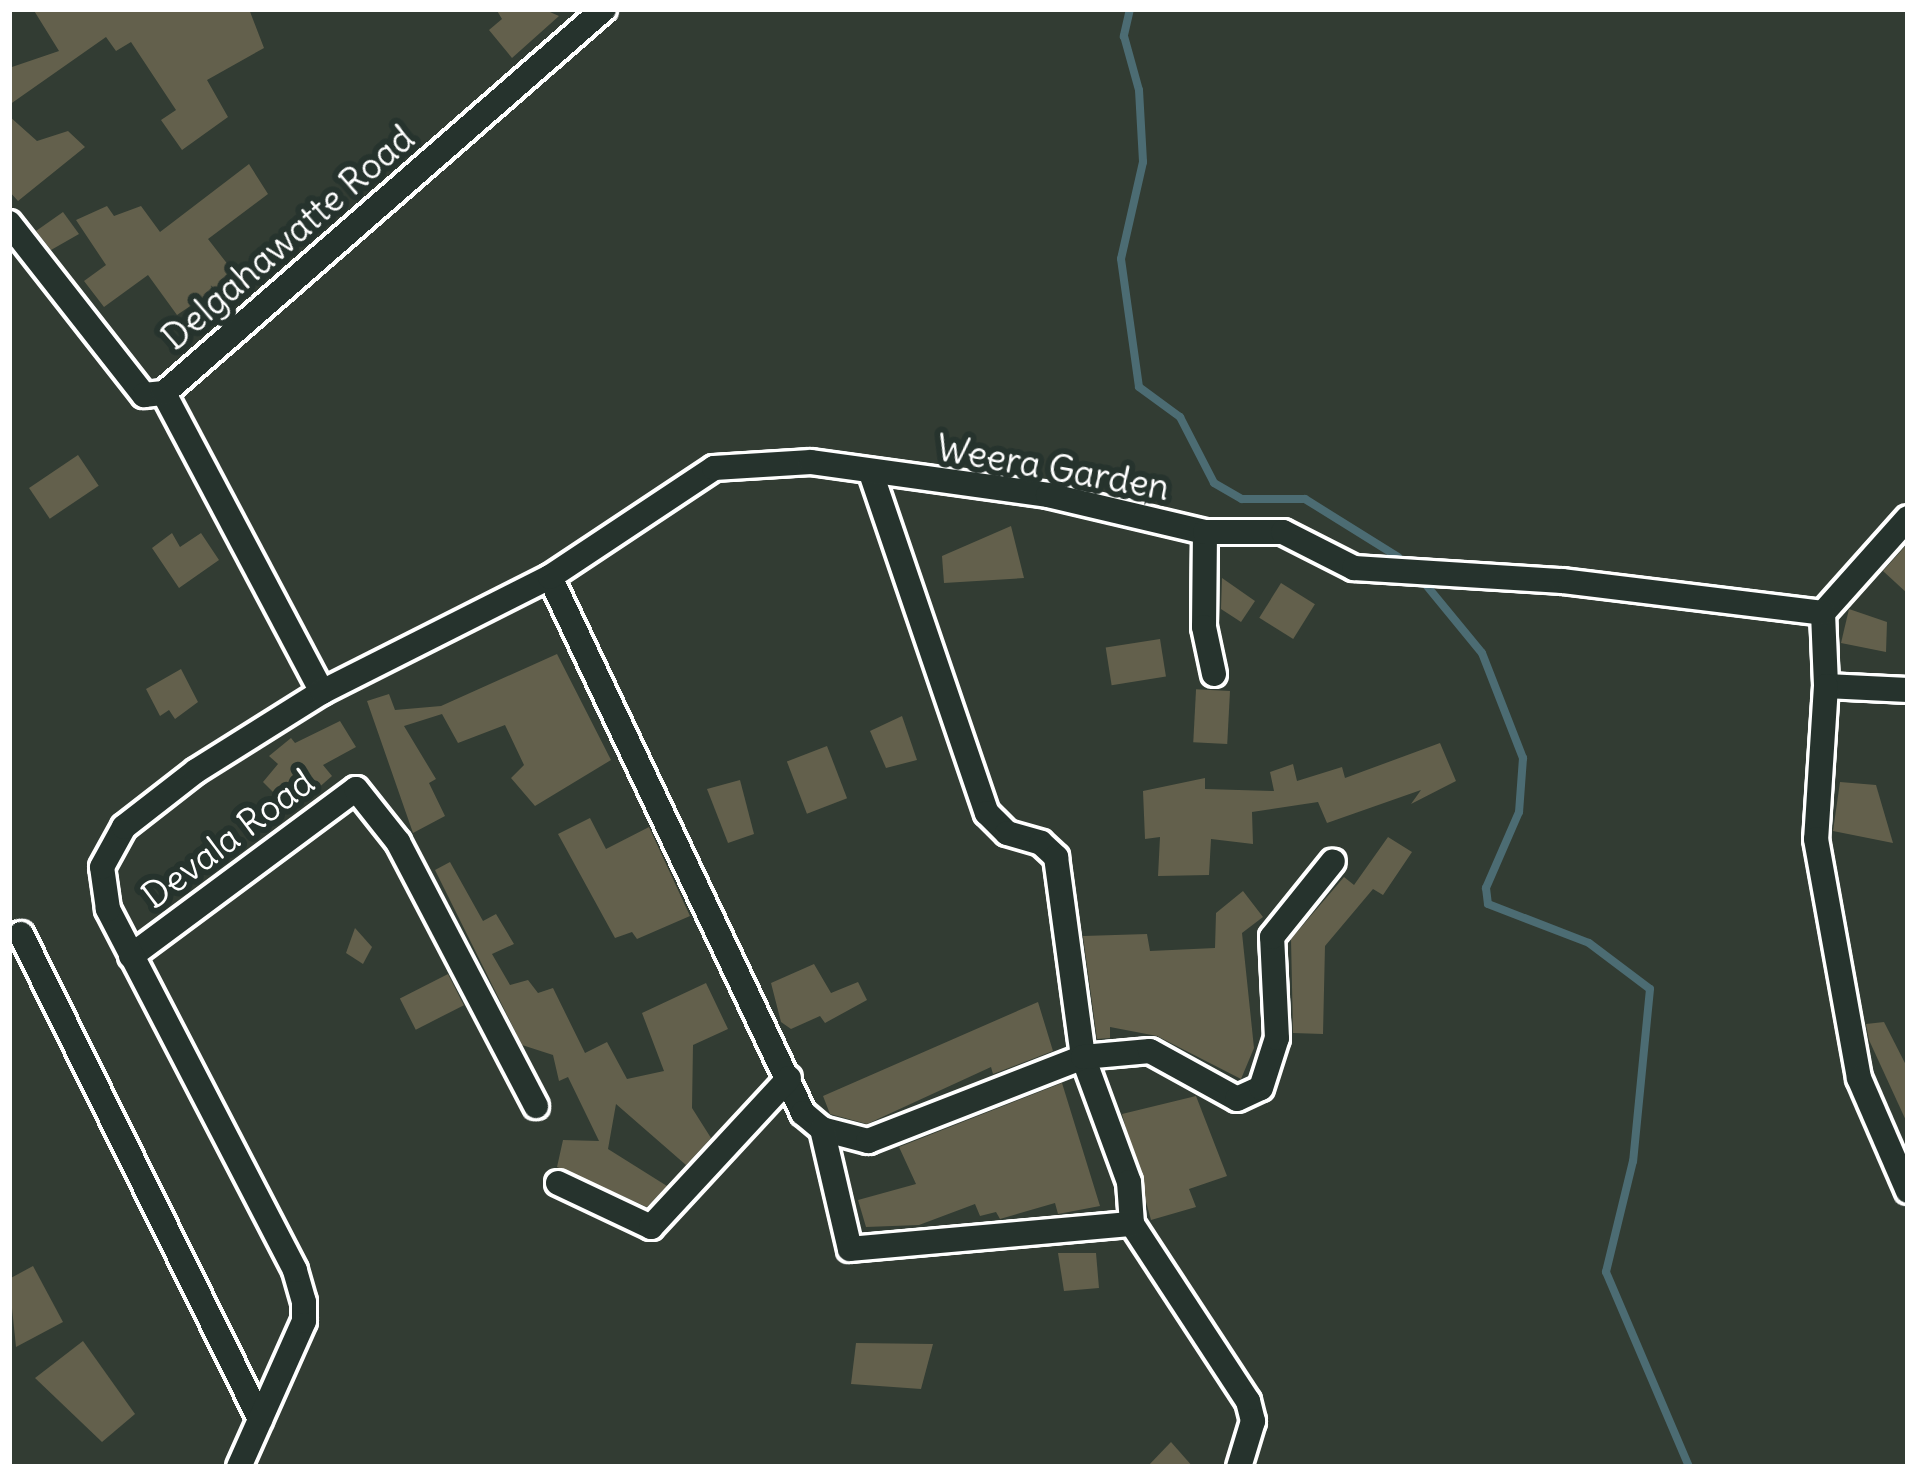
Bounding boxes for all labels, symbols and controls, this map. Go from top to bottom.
street label: Delgahawatte Road [153,117,423,359]
street label: Weera Garden [933,426,1173,510]
street label: Devala Road [133,760,323,918]

